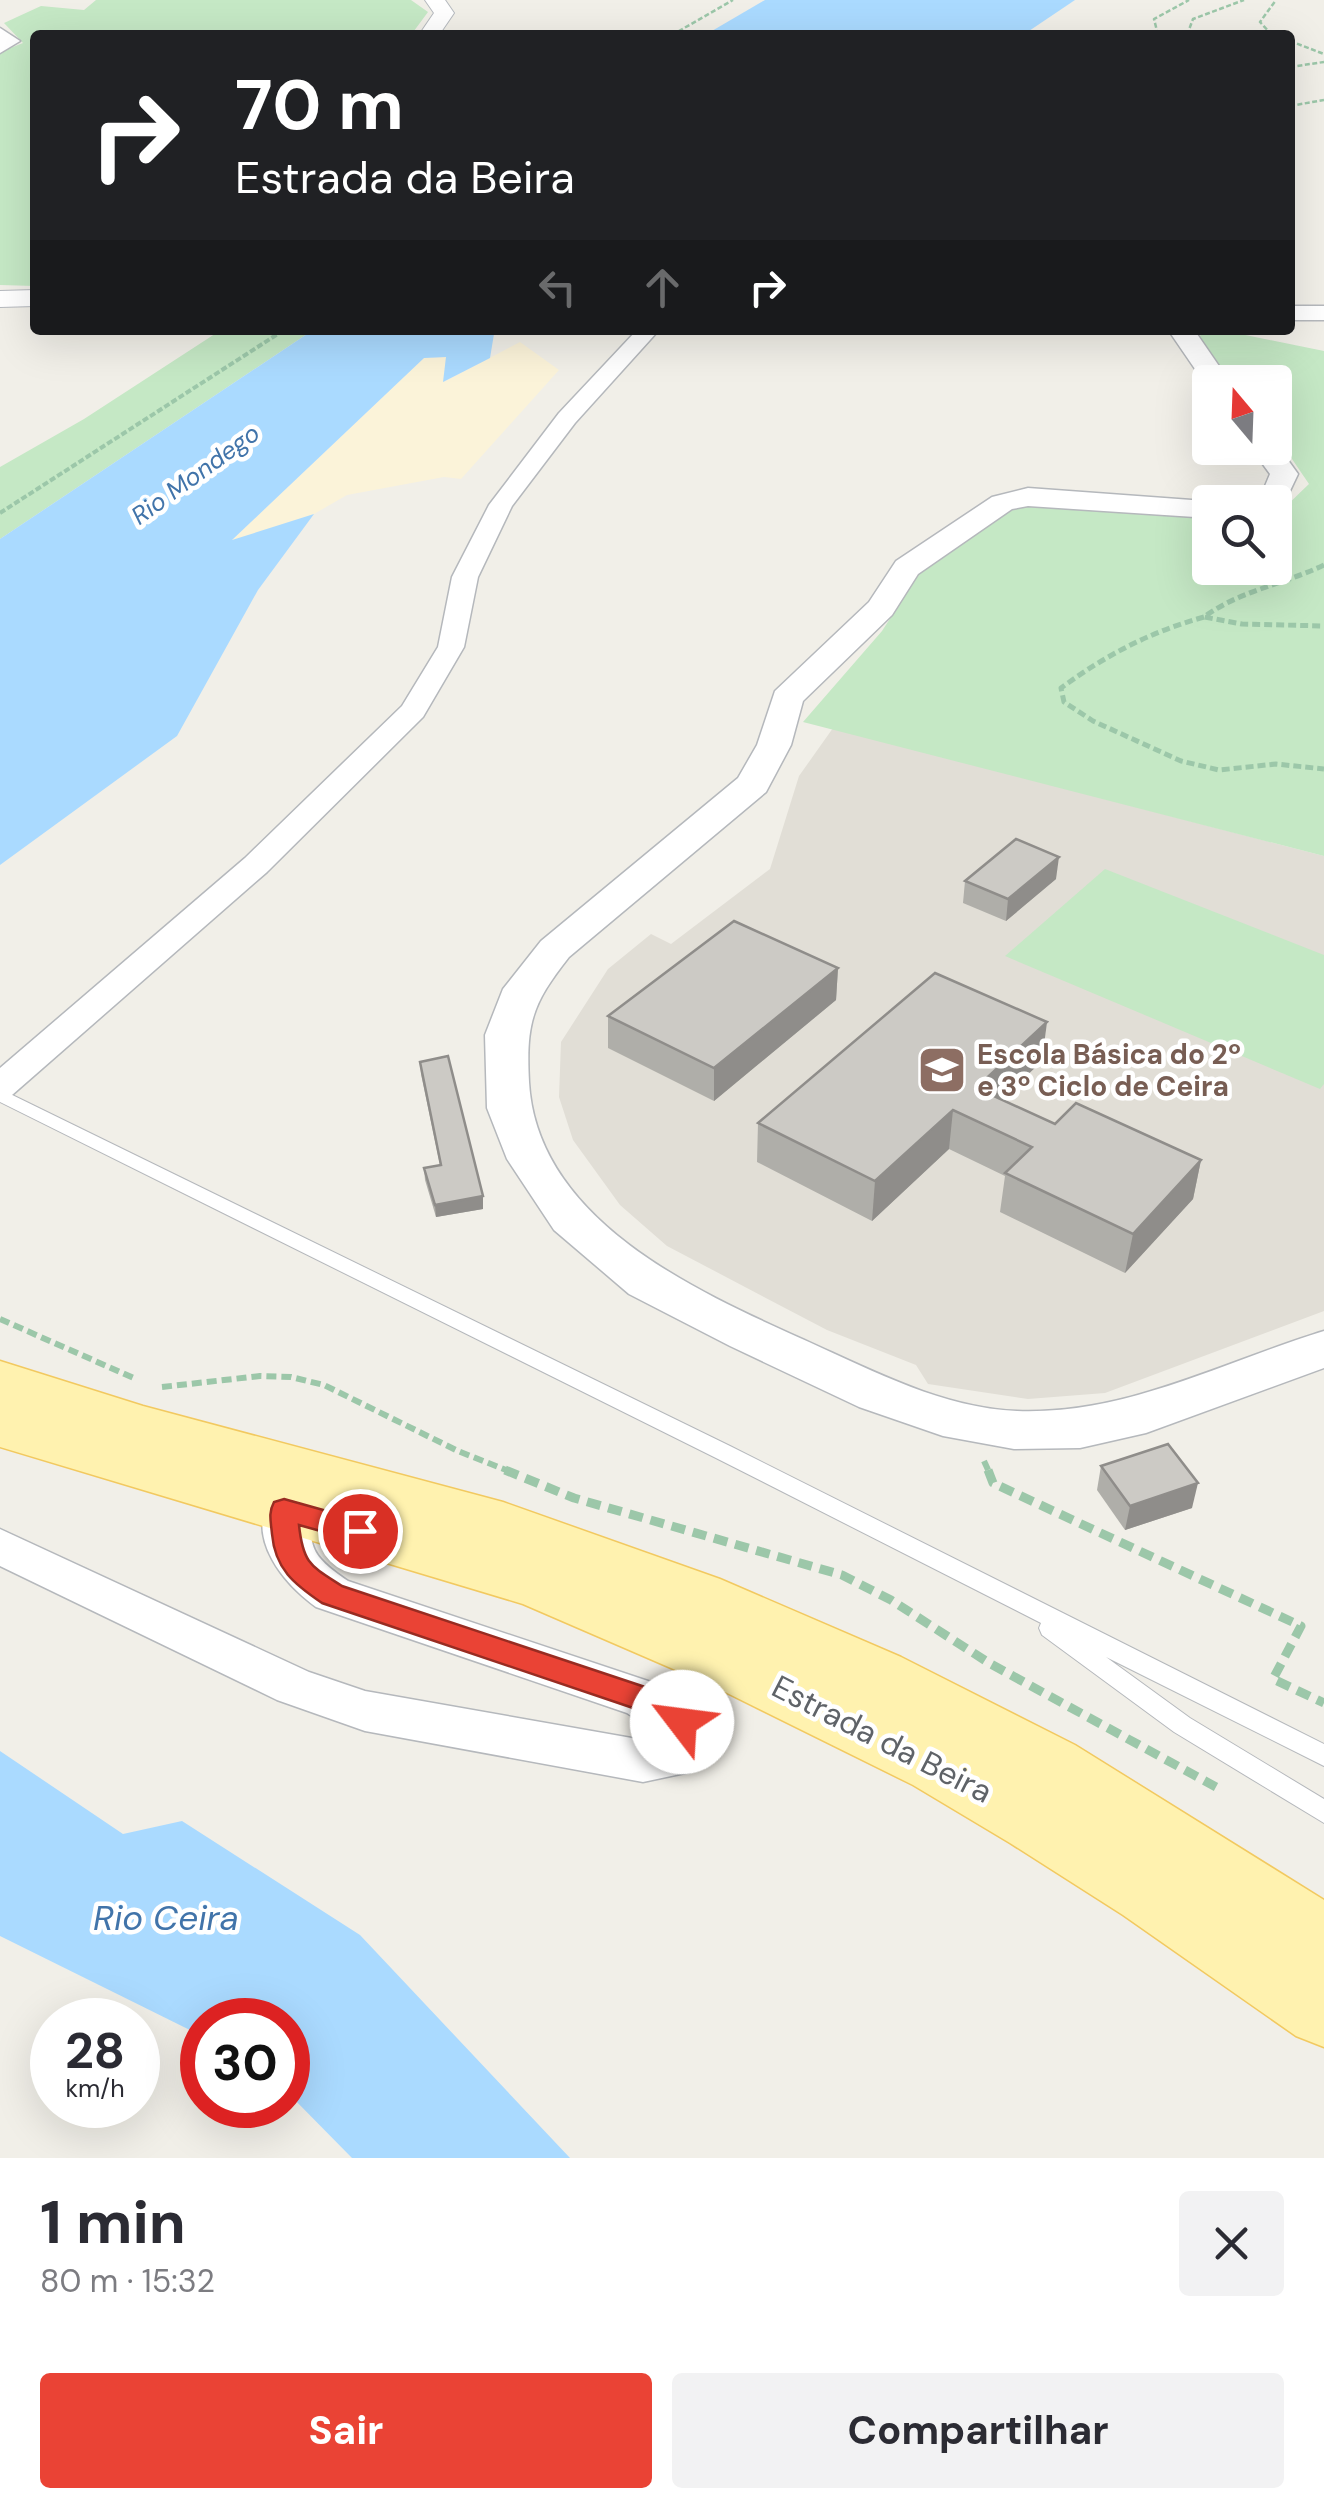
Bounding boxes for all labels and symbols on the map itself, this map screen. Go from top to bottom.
north arrow [1192,365,1292,465]
water label: Rio Mondego [124,417,266,532]
place label: Escola Básica do 2º e 3º Ciclo de Ceira [977,1036,1241,1105]
school or university icon: Escola Básica do 2º e 3º Ciclo de Ceira [916,1044,968,1096]
pin [318,1489,403,1574]
street label: Estrada da Beira [765,1665,999,1813]
position arrow [630,1670,734,1774]
water label: Rio Ceira [93,1895,239,1941]
speed limit sign: 30 [180,1998,310,2128]

